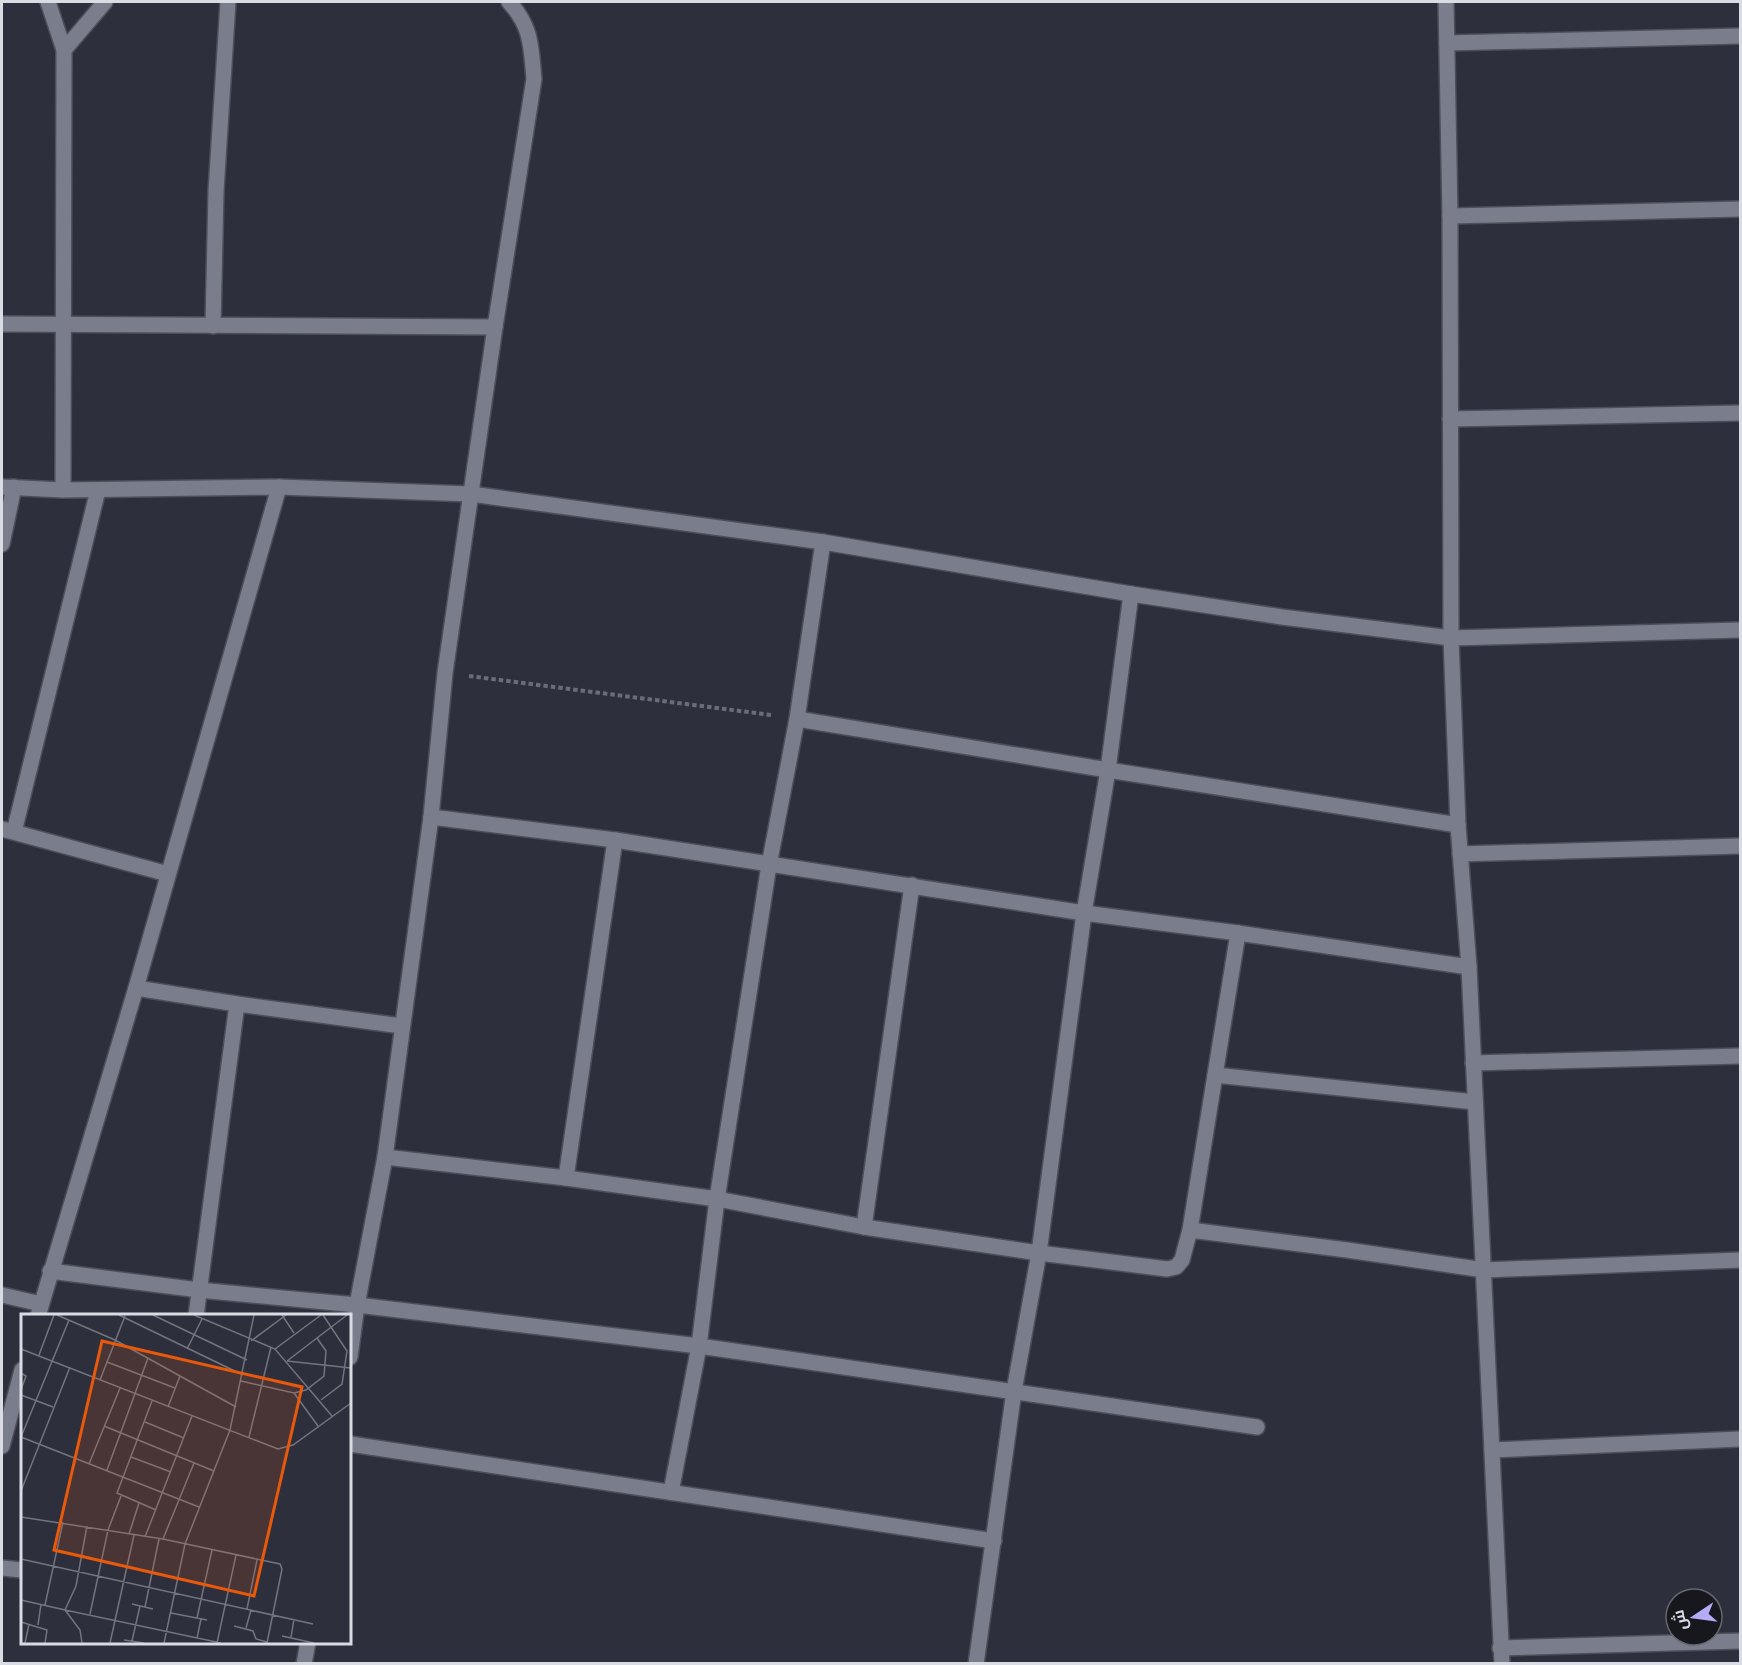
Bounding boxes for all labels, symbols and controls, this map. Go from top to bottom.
inset map [21,1314,351,1644]
north arrow [1664,1587,1724,1647]
text: ش [1667,1608,1691,1633]

